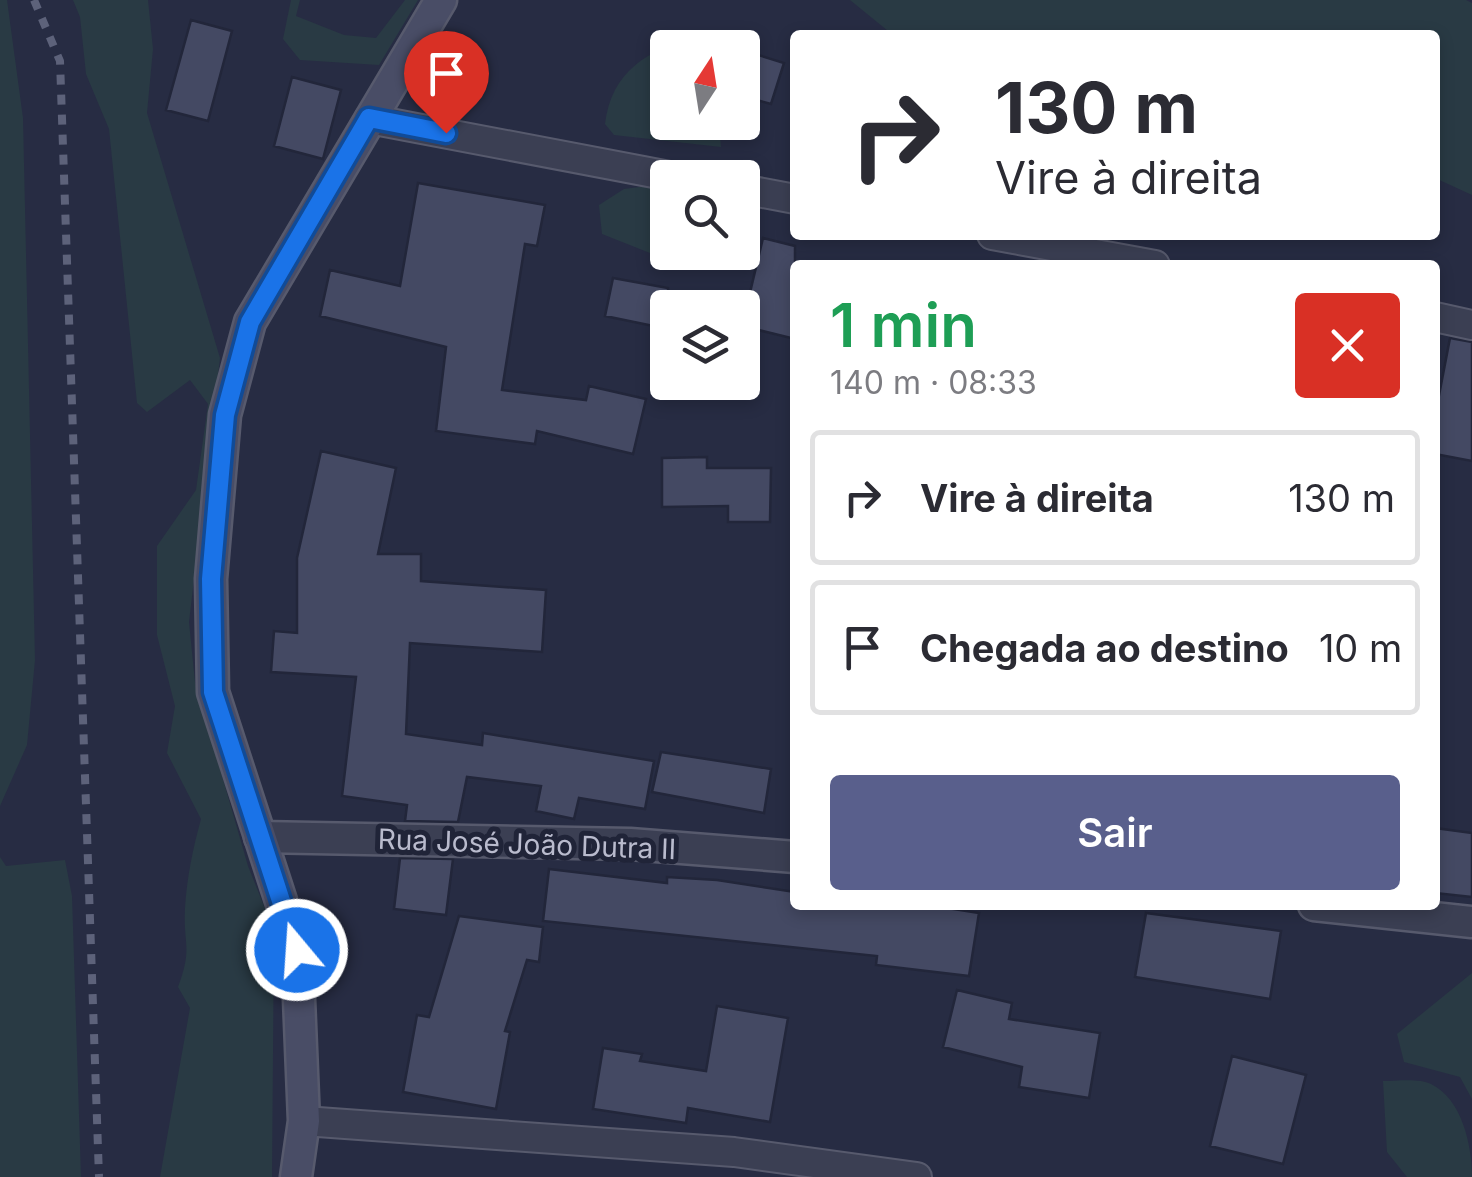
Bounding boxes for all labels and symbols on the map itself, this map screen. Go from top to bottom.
north arrow [650,30,760,140]
pin [404,31,489,134]
street label: Rua José João Dutra II [377,822,677,866]
position arrow [245,898,349,1002]

